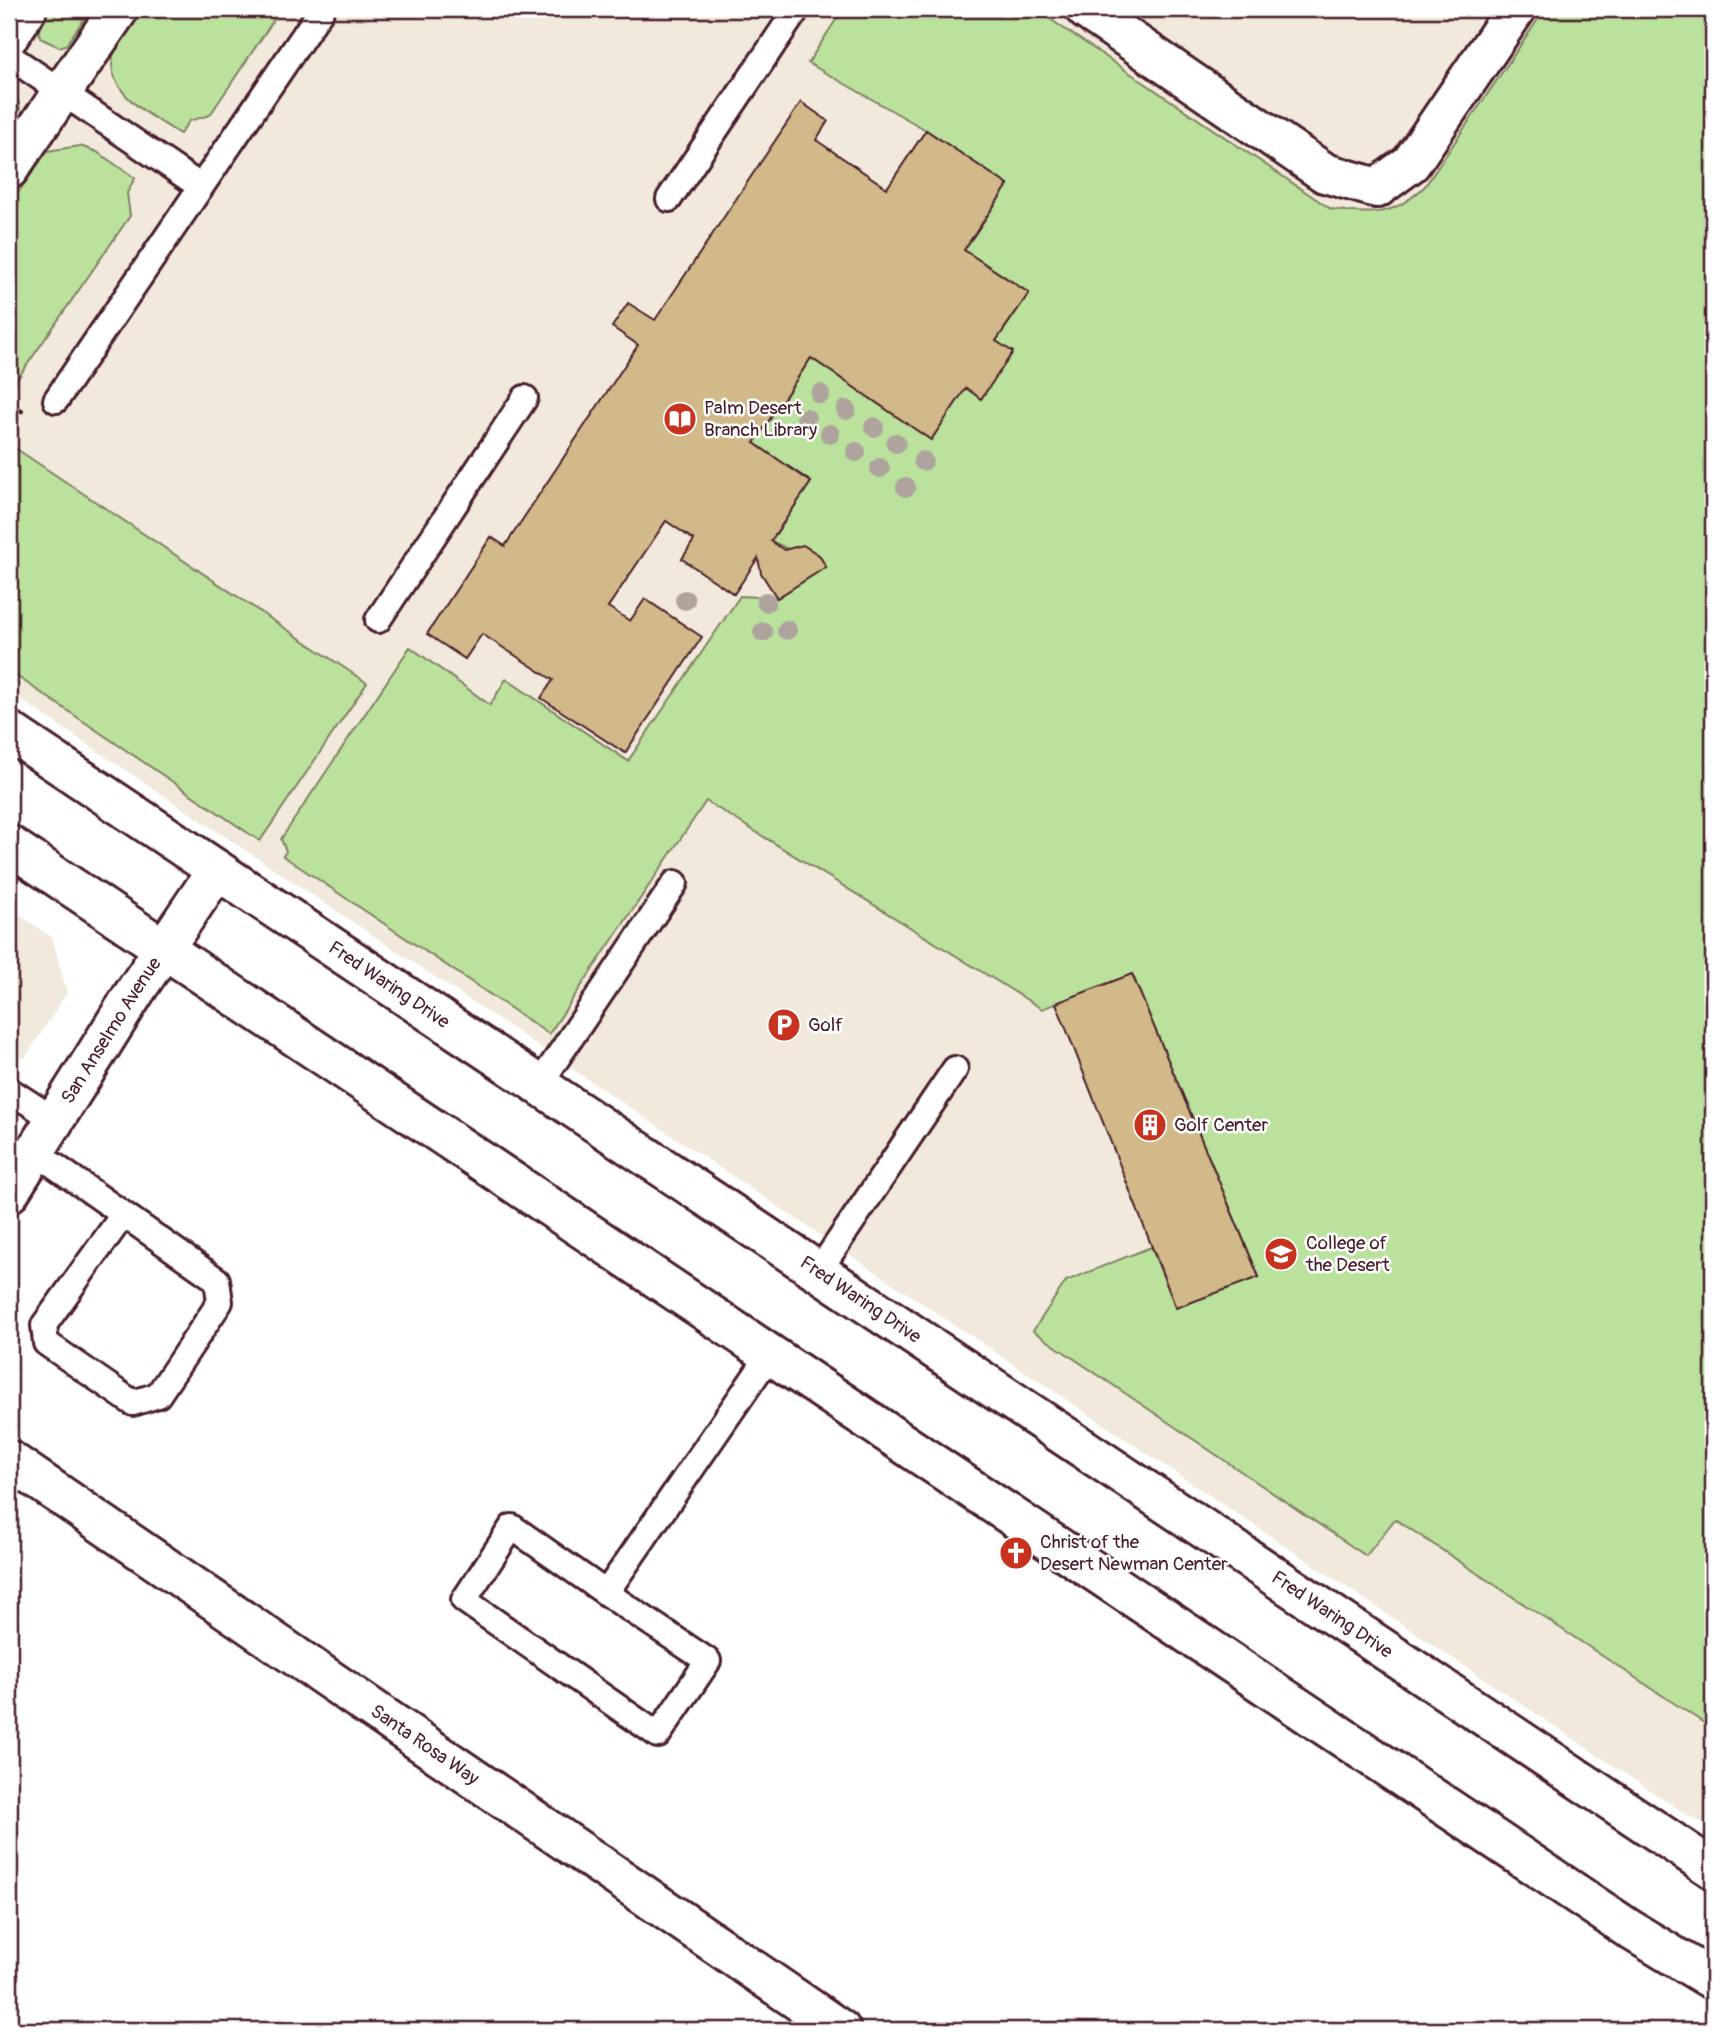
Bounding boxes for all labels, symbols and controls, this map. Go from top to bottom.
place label: Palm Desert Branch Library [704,396,817,442]
library icon: Palm Desert Branch Library [661,400,699,438]
street label: Fred Waring Drive [324,936,455,1034]
street label: San Anselmo Avenue [56,952,167,1108]
parking icon: Golf [765,1006,803,1044]
place label: Golf [808,1013,843,1037]
building icon: Golf Center [1131,1106,1169,1144]
place label: Golf Center [1174,1113,1268,1137]
place label: College of the Desert [1305,1231,1390,1277]
school or university icon: College of the Desert [1262,1235,1300,1273]
street label: Fred Waring Drive [795,1251,926,1349]
place label: Christ of the Desert Newman Center [1040,1530,1228,1576]
church icon: Christ of the Desert Newman Center [997,1534,1035,1572]
street label: Fred Waring Drive [1267,1566,1398,1664]
street label: Santa Rosa Way [366,1699,484,1790]

